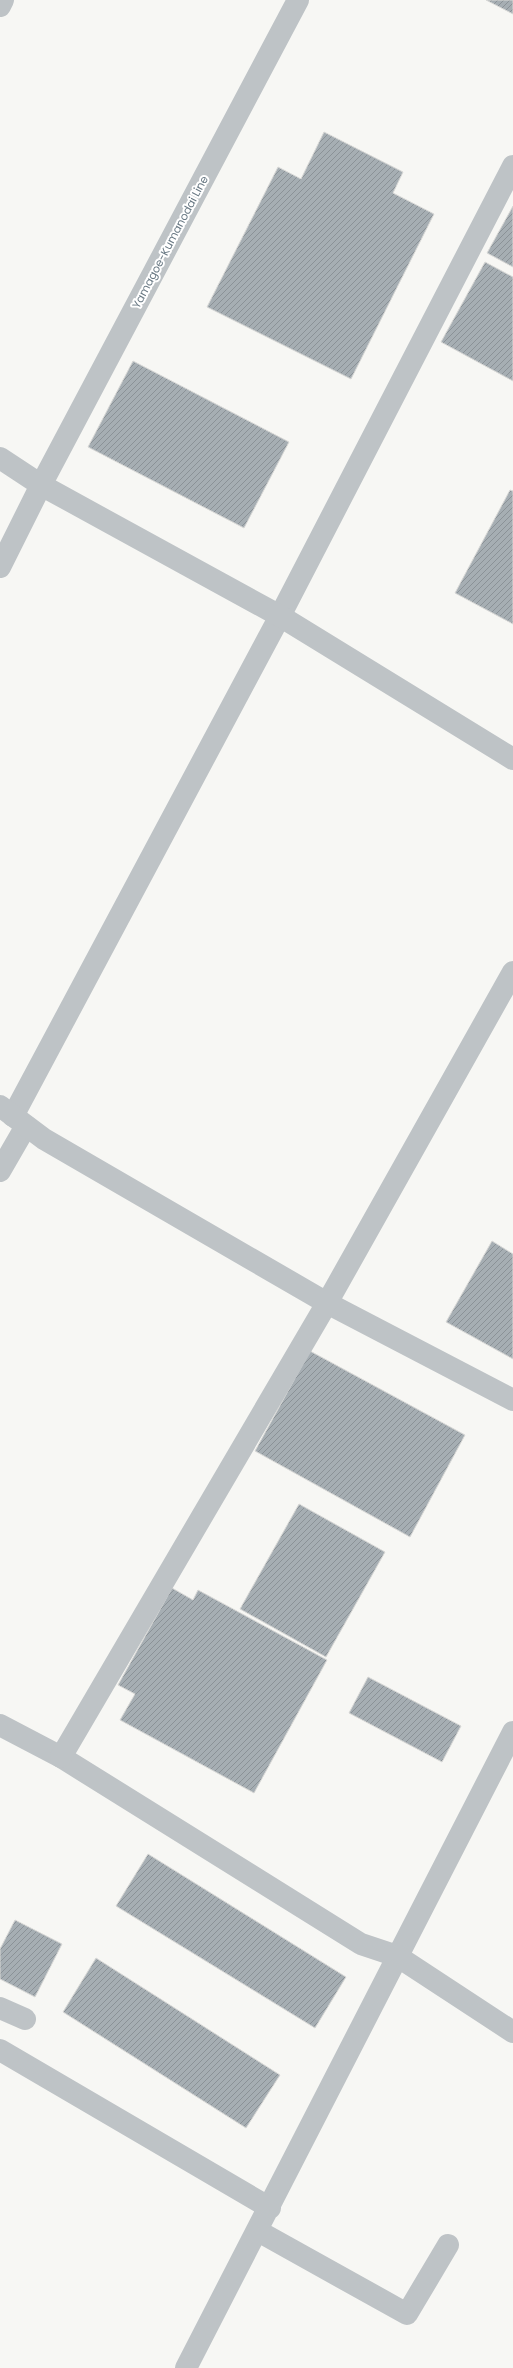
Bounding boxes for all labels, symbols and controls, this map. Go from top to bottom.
street label: Yamagoe-Kumanodai Line [128,173,212,311]

